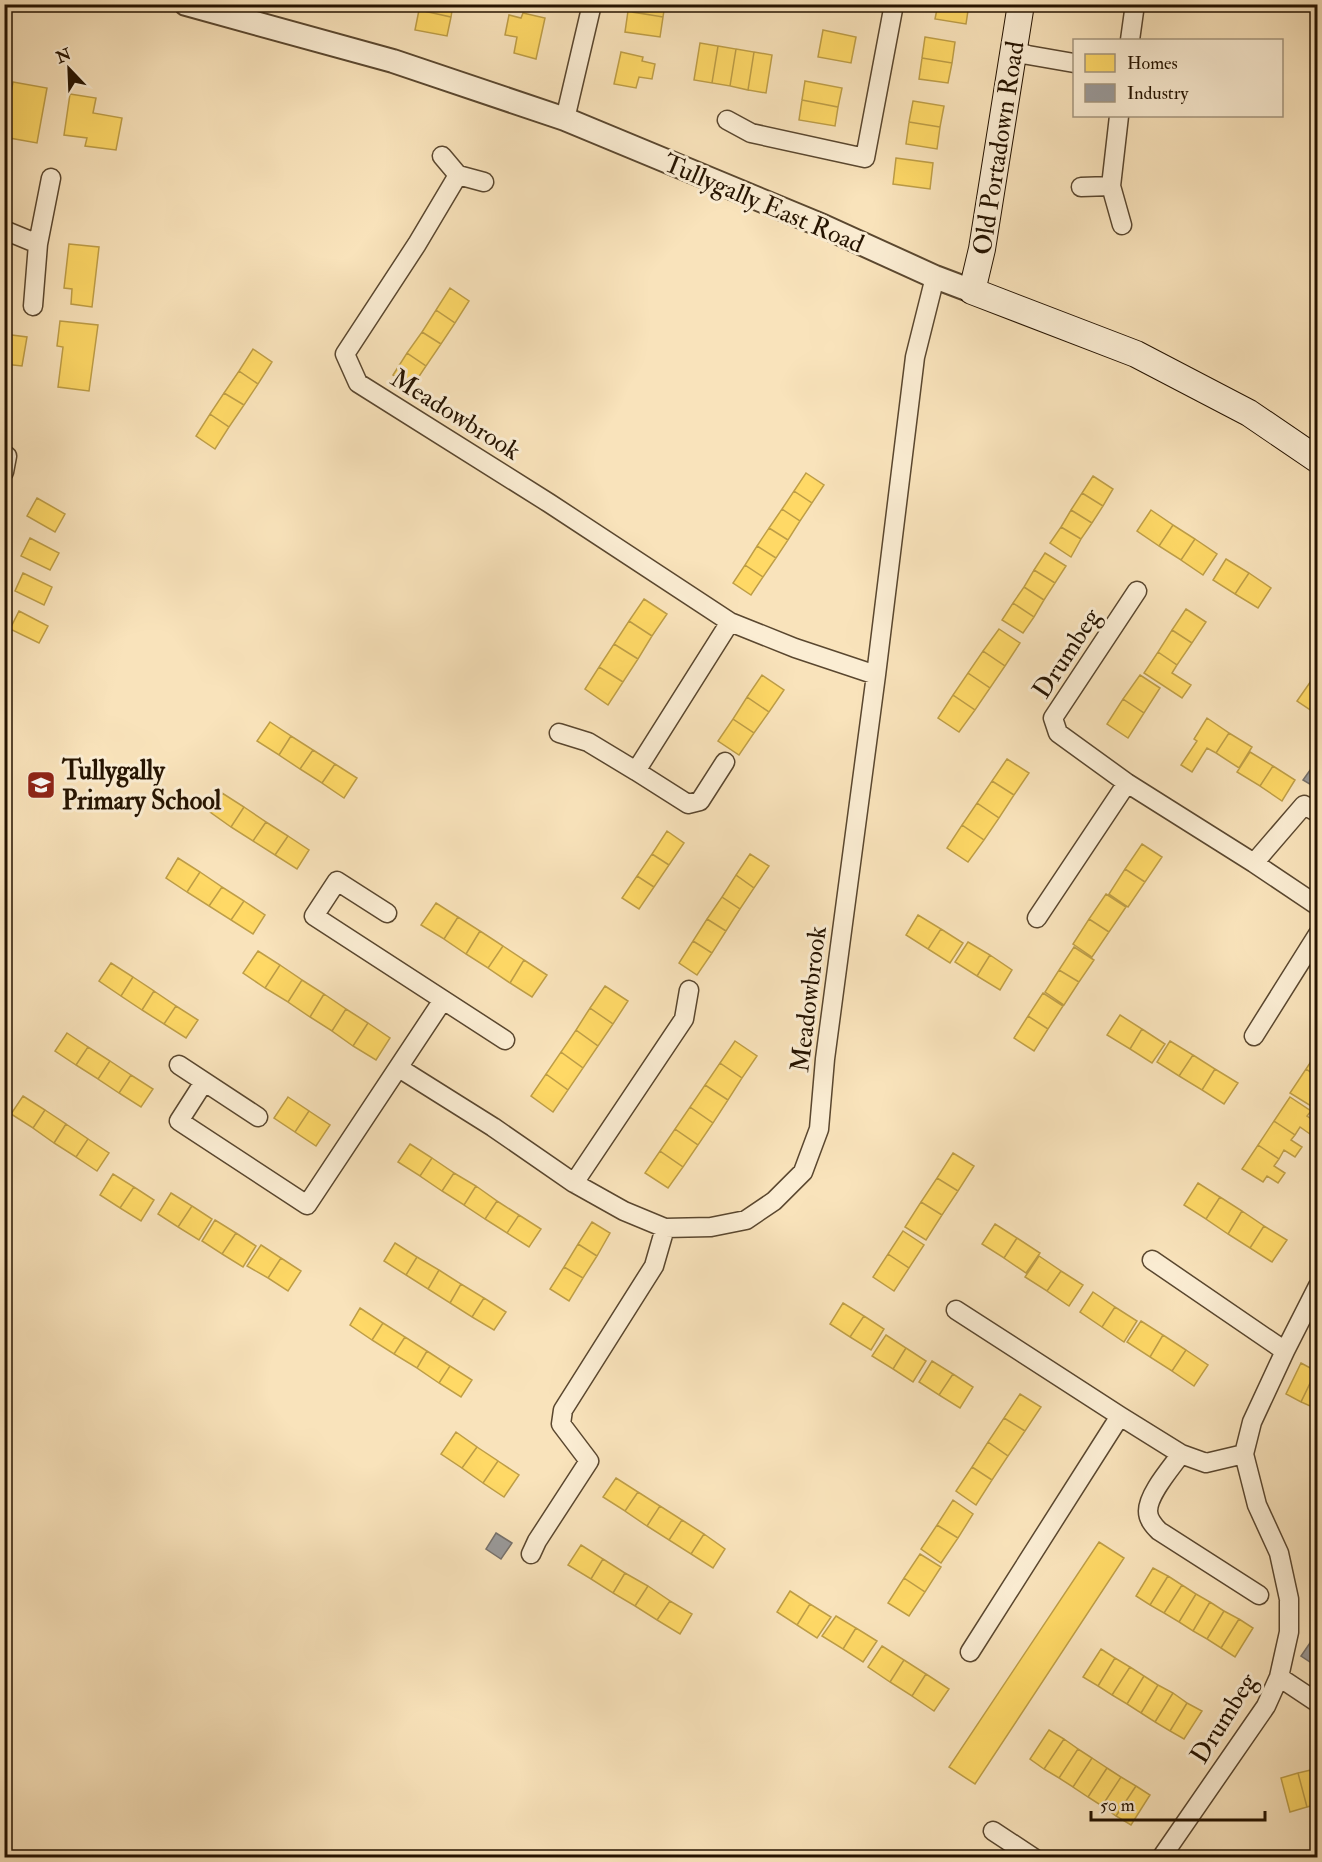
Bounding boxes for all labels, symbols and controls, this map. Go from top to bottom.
north arrow [39,39,99,99]
street label: Old Portadown Road [966,39,1032,257]
legend [1073,39,1283,117]
text: N [52,44,75,69]
text: Homes [1127,52,1178,75]
text: Industry [1127,82,1189,105]
street label: Tullygally East Road [659,147,869,261]
street label: Meadowbrook [385,362,527,468]
street label: Drumbeg [1026,602,1108,705]
place label: Tullygally Primary School [61,755,222,818]
school or university icon: Tullygally Primary School [25,769,57,801]
street label: Meadowbrook [784,924,834,1074]
street label: Drumbeg [1184,1666,1265,1770]
scale bar [1091,1784,1265,1822]
text: 50 m [1100,1794,1135,1817]

